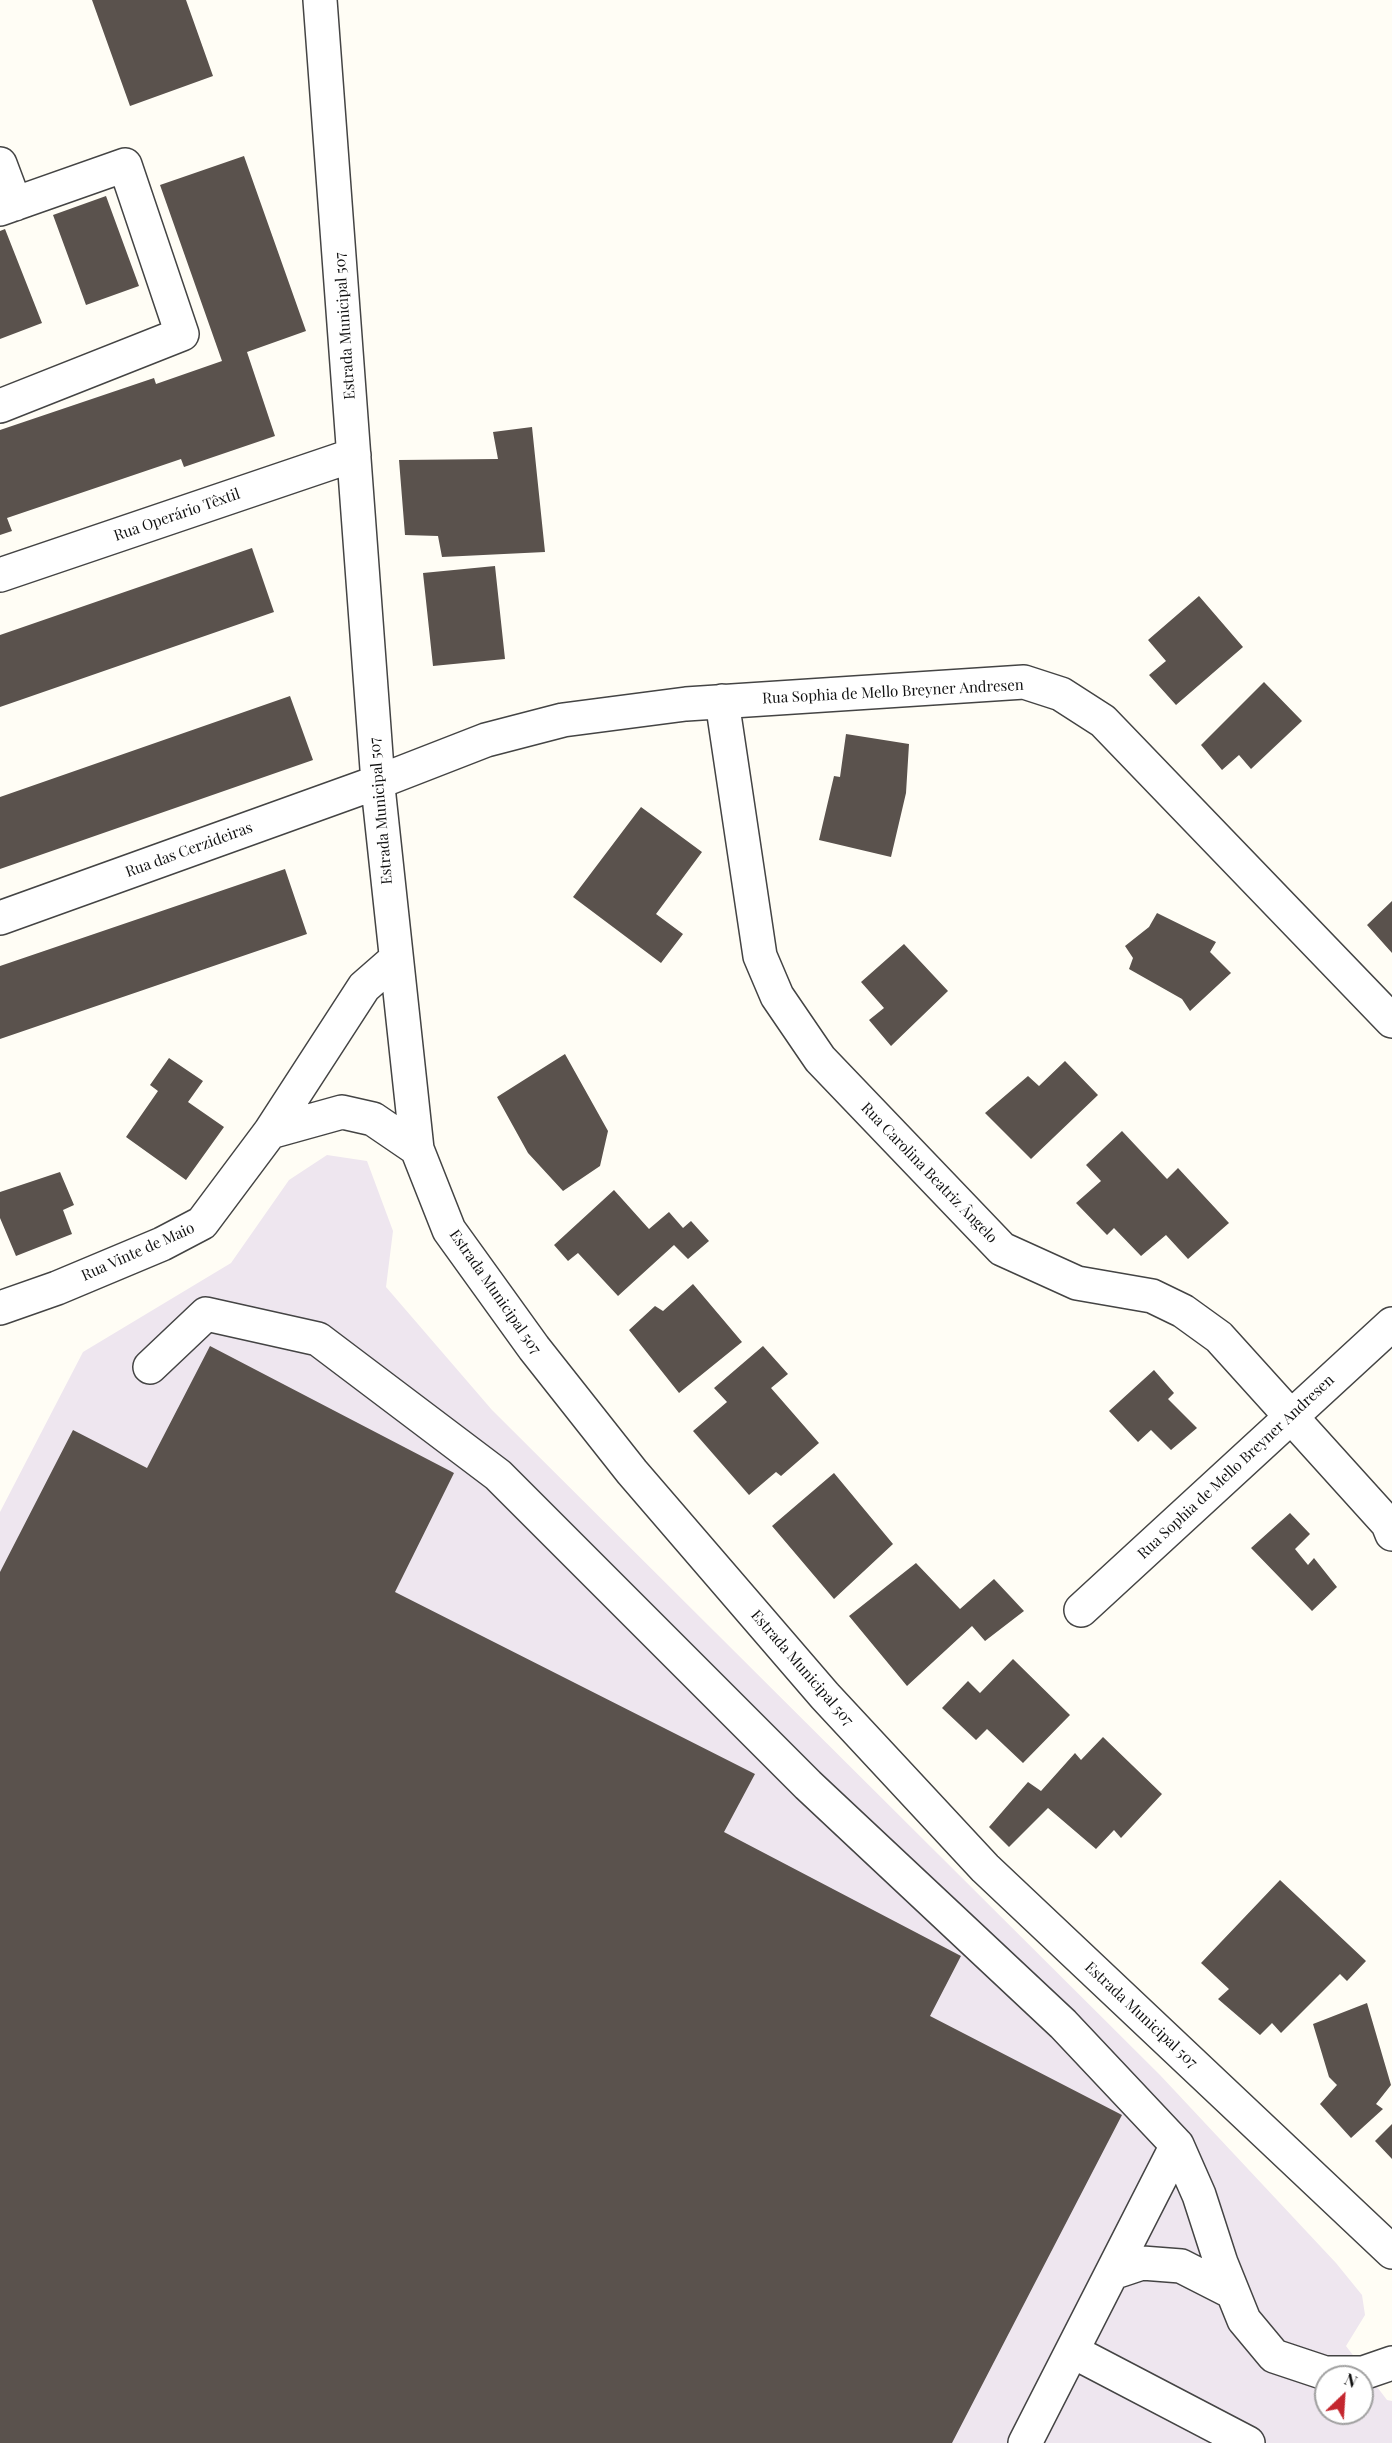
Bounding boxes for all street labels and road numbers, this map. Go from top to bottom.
street label: Estrada Municipal 507 [331,252,359,400]
street label: Rua Operário Têxtil [112,485,242,545]
street label: Rua Sophia de Mello Breyner Andresen [762,676,1024,708]
street label: Estrada Municipal 507 [366,737,396,885]
street label: Rua das Cerzideiras [123,819,255,881]
street label: Rua Carolina Beatriz Ângelo [857,1099,1001,1247]
street label: Rua Vinte de Maio [79,1219,197,1285]
street label: Estrada Municipal 507 [445,1226,545,1358]
street label: Rua Sophia de Mello Breyner Andresen [1134,1371,1338,1563]
street label: Estrada Municipal 507 [747,1606,857,1730]
street label: Estrada Municipal 507 [1081,1958,1201,2072]

